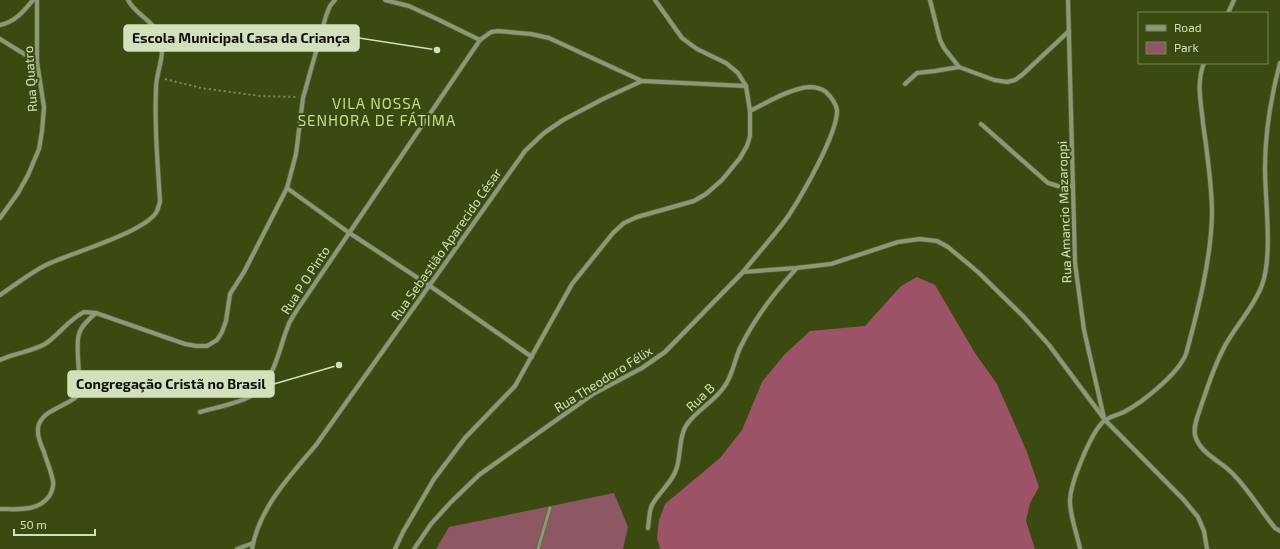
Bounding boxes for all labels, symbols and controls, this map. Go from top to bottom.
legend [1138,12,1268,64]
text: Road [1174,20,1202,34]
callout: Escola Municipal Casa da Criança [124,25,359,51]
text: Escola Municipal Casa da Criança [132,29,350,47]
text: Park [1174,40,1199,54]
street label: Rua Quatro [20,45,40,113]
district label: VILA NOSSA SENHORA DE FÁTIMA [298,94,456,129]
street label: Rua Amancio Mazaroppi [1054,141,1074,283]
street label: Rua Sebastião Aparecido César [387,165,505,323]
street label: Rua P O Pinto [277,243,333,317]
street label: Rua Theodoro Félix [551,342,655,416]
callout: Congregação Cristã no Brasil [68,371,274,397]
text: Congregação Cristã no Brasil [76,375,266,393]
street label: Rua B [682,380,718,414]
scale bar [14,511,95,537]
text: 50 m [20,517,47,531]

